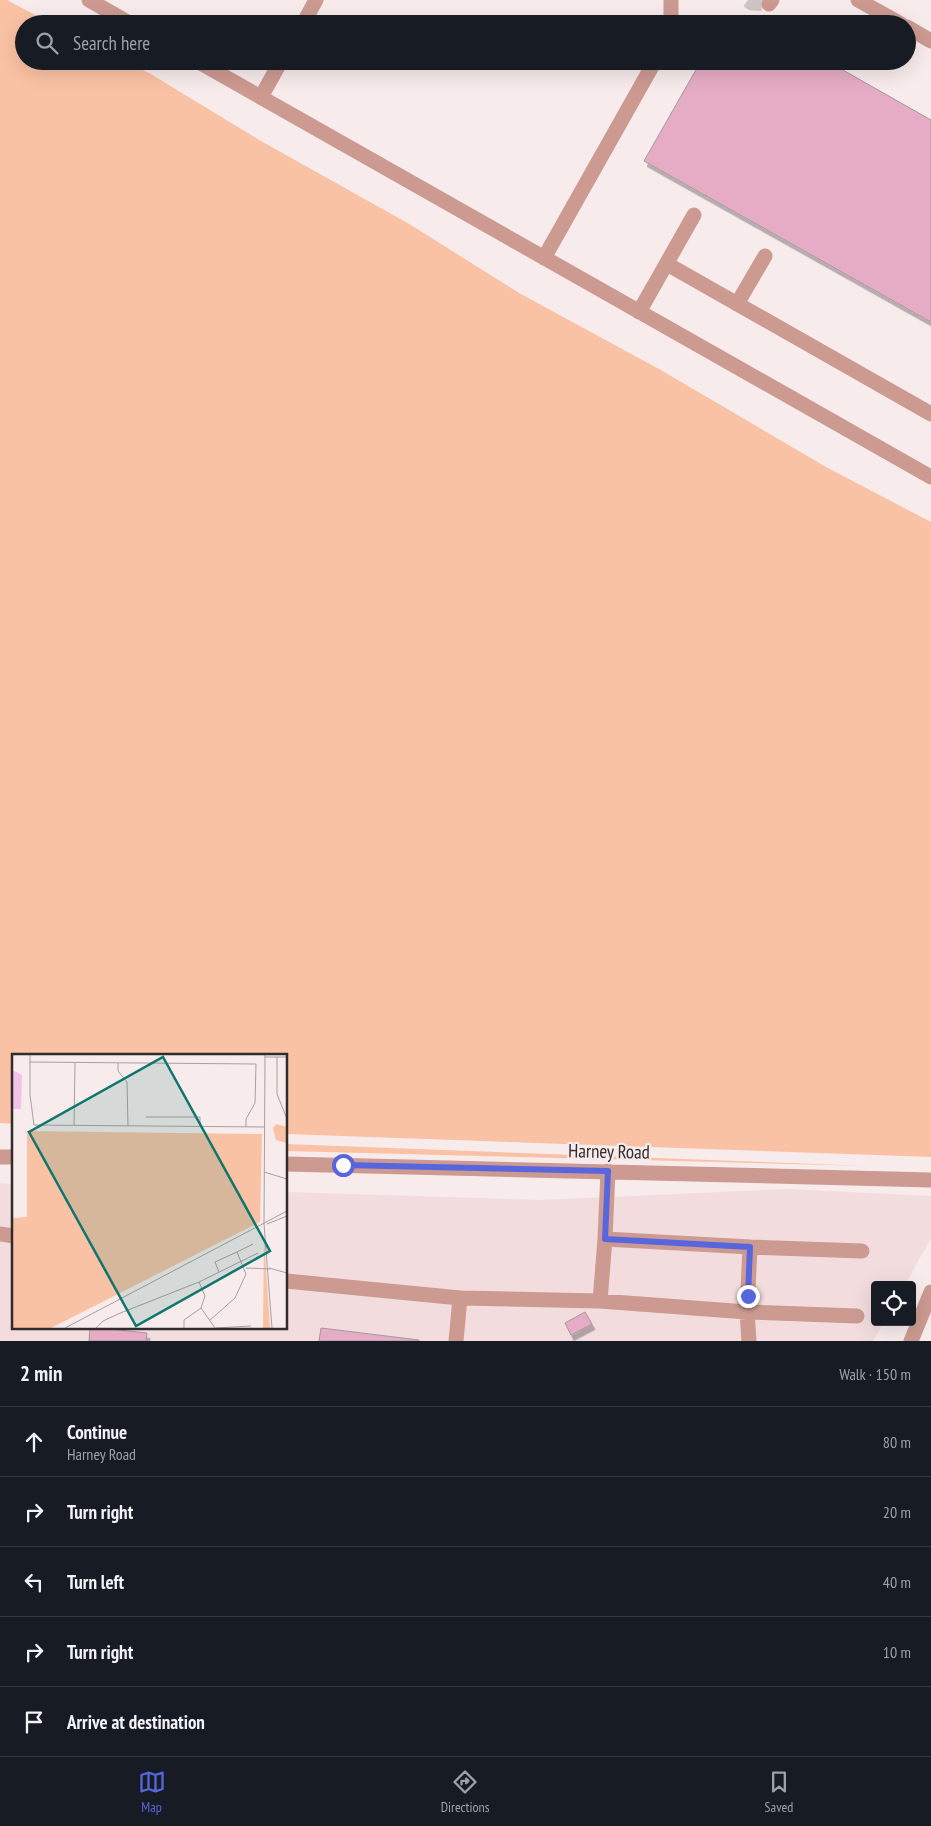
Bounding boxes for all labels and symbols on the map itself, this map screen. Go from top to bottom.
inset map [12,1054,288,1328]
street label: Harney Road [568,1138,650,1164]
route start [332,1154,355,1177]
route end [737,1285,760,1308]

